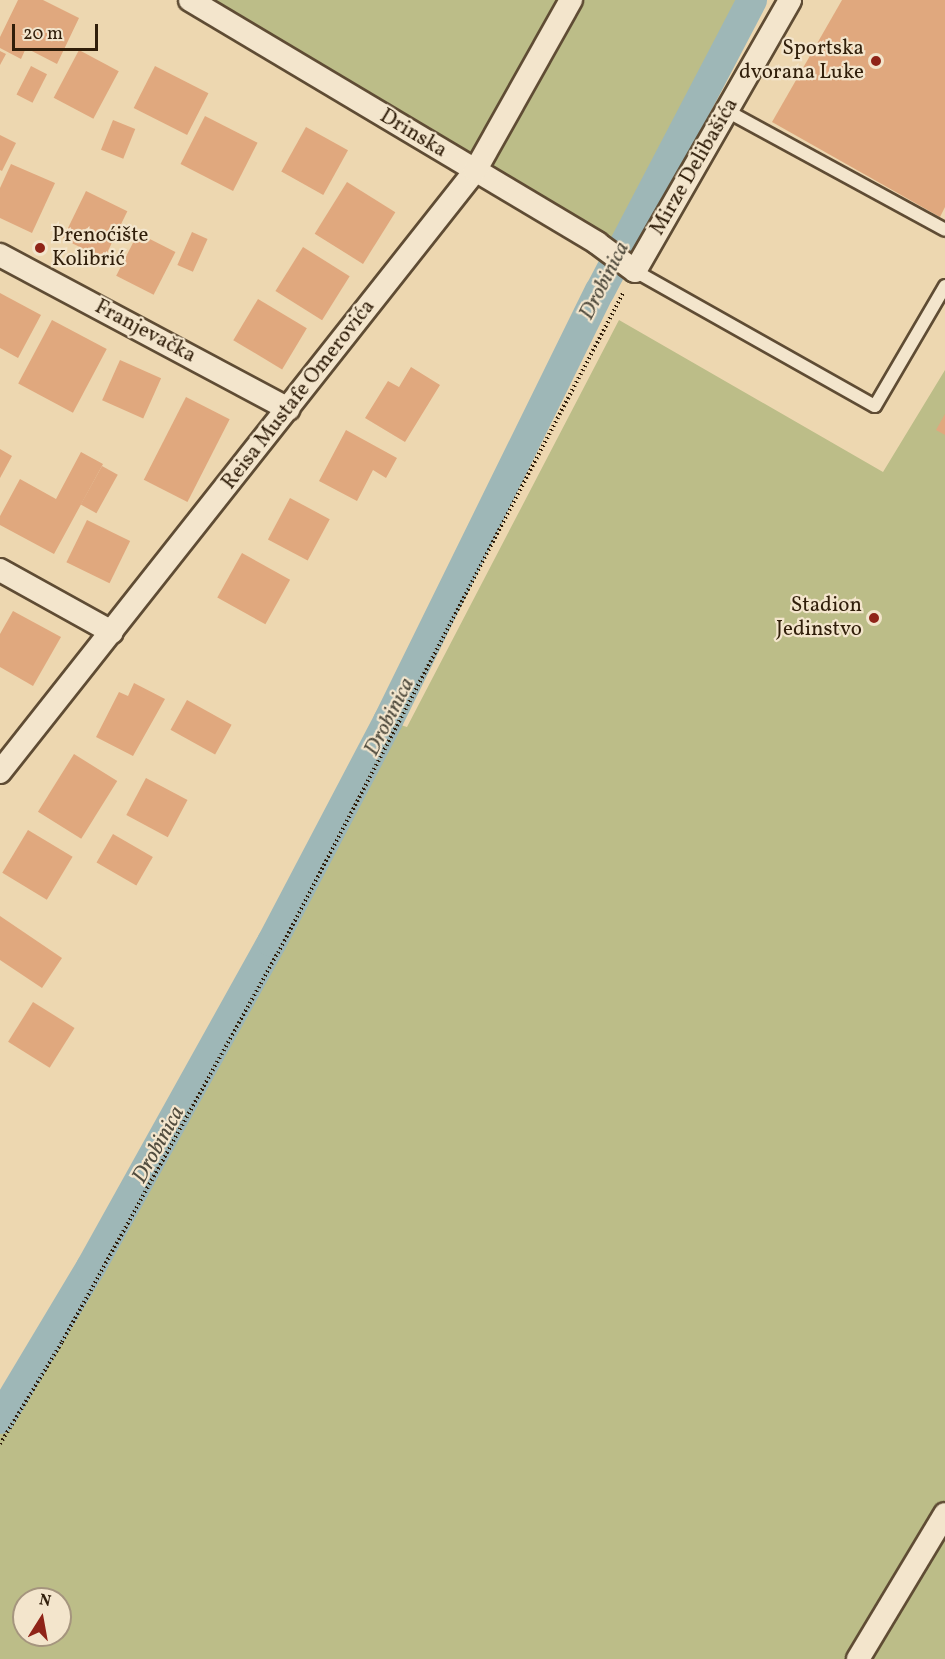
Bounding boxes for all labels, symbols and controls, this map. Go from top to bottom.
scale bar [15,12,100,50]
text: 20 m [23,22,63,47]
place label: Sportska dvorana Luke [739,36,864,86]
marker: Sportska dvorana Luke [869,54,883,68]
street label: Mirze Delibašića [646,94,744,240]
street label: Drinska [375,104,451,164]
place label: Prenoćište Kolibrić [52,223,148,273]
water label: Drobinica [574,238,636,324]
marker: Prenoćište Kolibrić [33,241,47,255]
street label: Franjevačka [90,295,200,369]
street label: Reisa Mustafe Omerovića [217,295,381,495]
place label: Stadion Jedinstvo [776,593,862,643]
marker: Stadion Jedinstvo [867,611,881,625]
water label: Drobinica [359,674,421,760]
water label: Drobinica [127,1102,191,1188]
north arrow [12,1587,72,1647]
text: N [37,1589,53,1613]

